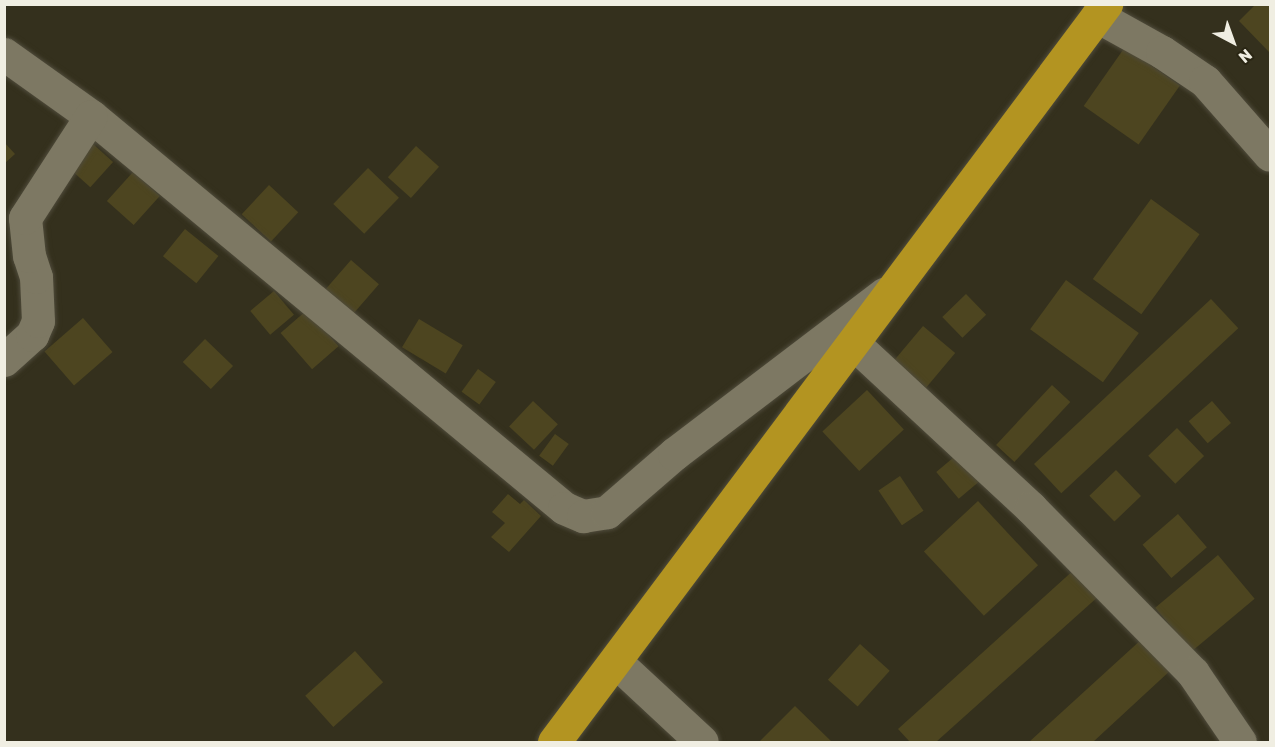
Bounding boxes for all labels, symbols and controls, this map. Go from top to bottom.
north arrow [1203,12,1263,72]
text: N [1235,45,1256,67]

